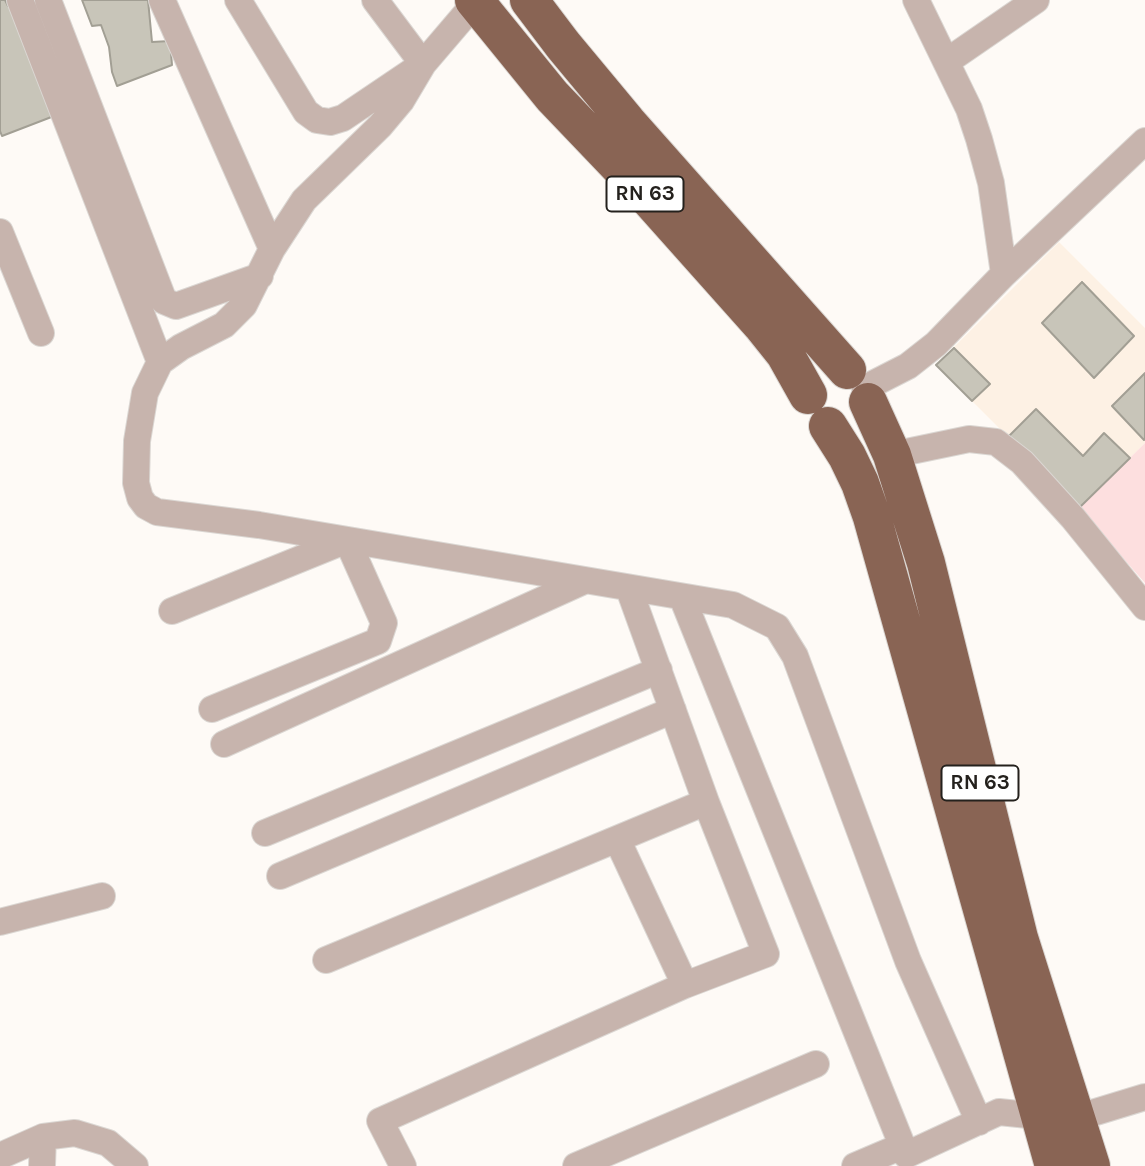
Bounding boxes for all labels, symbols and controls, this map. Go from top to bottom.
road number: RN 63 [606,176,684,212]
road number: RN 63 [942,766,1018,800]

